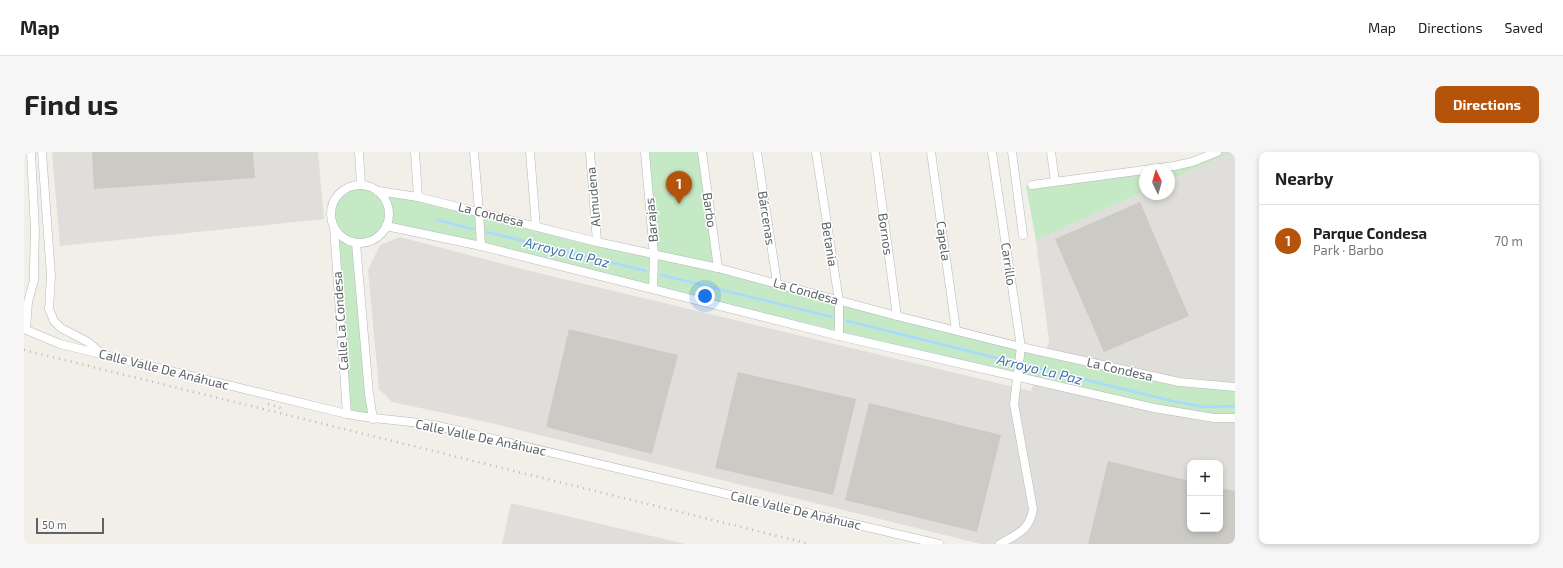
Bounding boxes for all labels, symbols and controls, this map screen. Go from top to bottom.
text: Map [20,16,60,39]
text: Map [1368,19,1396,36]
text: Directions [1418,19,1483,36]
text: Saved [1505,19,1543,36]
button: Directions [1435,86,1539,123]
text: Find us [24,87,118,121]
north arrow [1139,164,1175,200]
street label: Almudena [582,166,604,228]
text: Nearby [1275,168,1333,188]
pin: 1 [666,171,692,204]
street label: Bárcenas [755,190,779,246]
street label: Barbo [700,191,720,229]
street label: Barajas [641,197,661,243]
street label: La Condesa [456,198,526,230]
street label: Bornos [875,212,897,256]
street label: Capela [933,220,955,262]
street label: Betania [819,221,841,267]
text: Parque Condesa [1313,224,1427,242]
water label: Arroyo La Paz [521,233,612,271]
text: 1 [1285,233,1291,249]
text: 70 m [1494,233,1523,249]
street label: Carrillo [998,241,1020,287]
text: Park · Barbo [1313,242,1384,258]
street label: Calle La Condesa [329,271,351,371]
street label: La Condesa [771,274,841,308]
your location [695,286,715,306]
street label: Calle Valle De Anáhuac [97,345,231,393]
water label: Arroyo La Paz [994,350,1085,388]
street label: La Condesa [1085,354,1155,384]
street label: Calle Valle De Anáhuac [414,415,548,459]
map controls [1187,460,1223,532]
button: + [1187,460,1223,496]
street label: Calle Valle De Anáhuac [729,487,863,533]
button: − [1187,496,1223,532]
scale bar [36,516,104,535]
text: 50 m [42,518,67,531]

